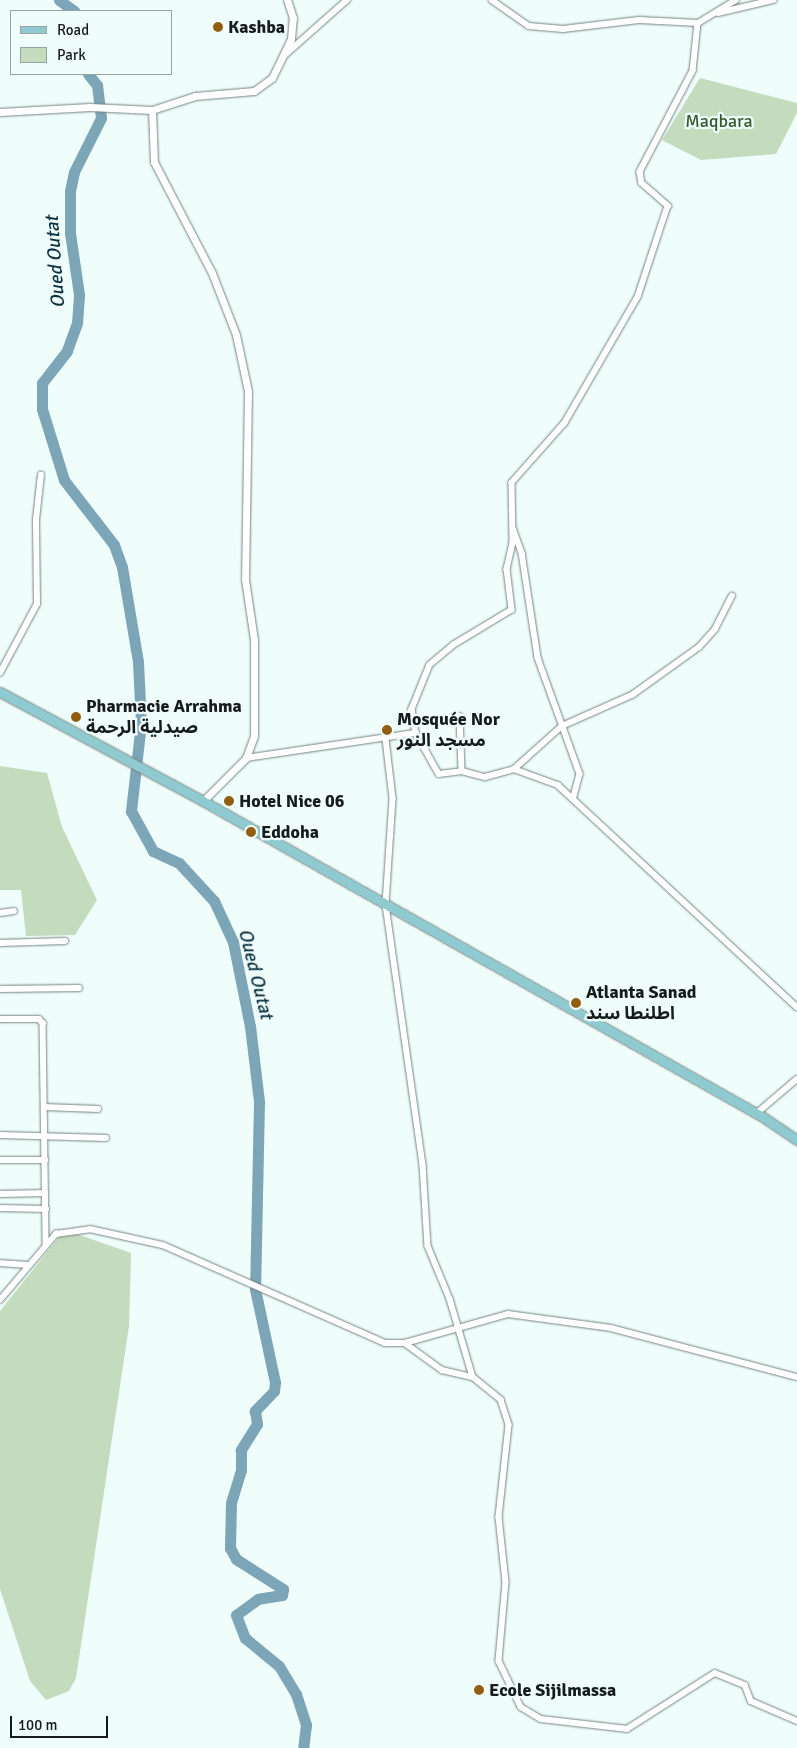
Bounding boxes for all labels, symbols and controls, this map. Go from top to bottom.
legend [10,10,172,75]
place label: Kashba [228,16,285,38]
text: Road [57,21,89,39]
marker: Kashba [212,21,224,33]
text: Park [57,46,86,64]
park label: Maqbara [685,110,753,132]
water label: Oued Outat [41,215,71,309]
place label: Pharmacie Arrahma صيدلية الرحمة [86,696,242,739]
place label: Mosquée Nor مسجد النور [397,709,500,752]
marker: Pharmacie Arrahma صيدلية الرحمة [70,711,82,723]
marker: Mosquée Nor مسجد النور [381,724,393,736]
place label: Hotel Nice 06 [239,790,344,812]
marker: Hotel Nice 06 [223,795,235,807]
place label: Eddoha [261,821,319,843]
marker: Eddoha [245,826,257,838]
water label: Oued Outat [233,926,277,1022]
place label: Atlanta Sanad اطلنطا سند [586,982,697,1024]
marker: Atlanta Sanad اطلنطا سند [570,997,582,1009]
place label: Ecole Sijilmassa [489,1679,616,1701]
marker: Ecole Sijilmassa [473,1684,485,1696]
scale bar [12,1706,110,1738]
text: 100 m [18,1716,58,1734]

